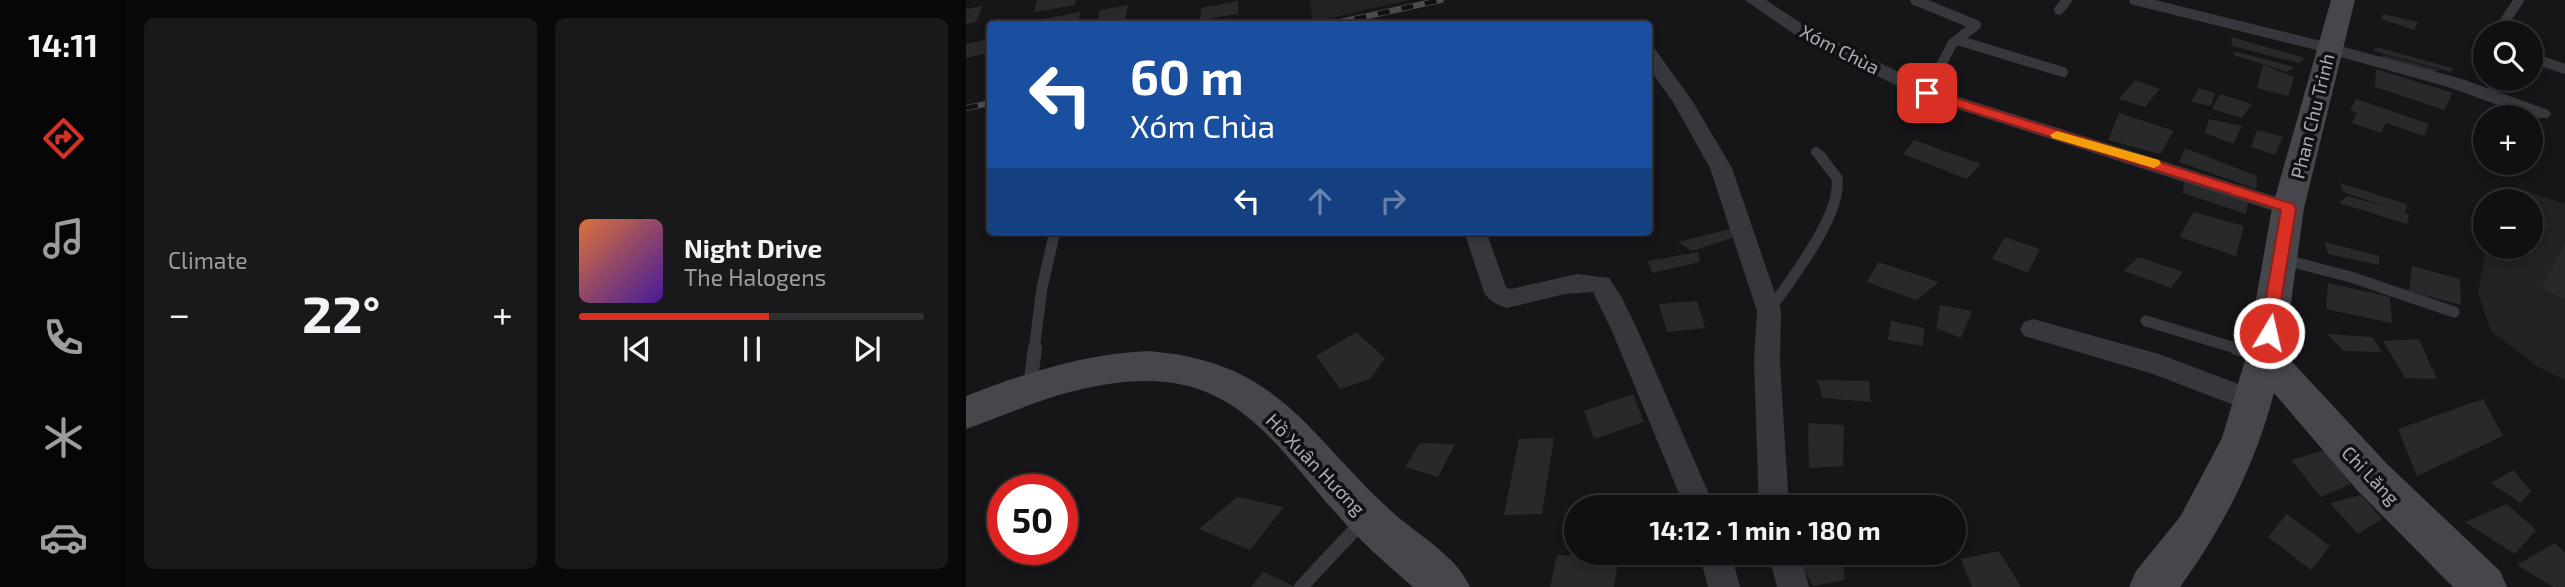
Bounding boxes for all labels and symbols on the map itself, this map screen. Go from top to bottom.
street label: Xóm Chùa [1796,19,1884,79]
street label: Phan Chu Trinh [2285,51,2339,181]
pin [1897,63,1957,123]
position arrow [2232,296,2306,370]
street label: Hồ Xuân Hương [1262,408,1371,520]
street label: Chi Lăng [2337,441,2405,509]
speed limit sign: 50 [987,474,1078,565]

